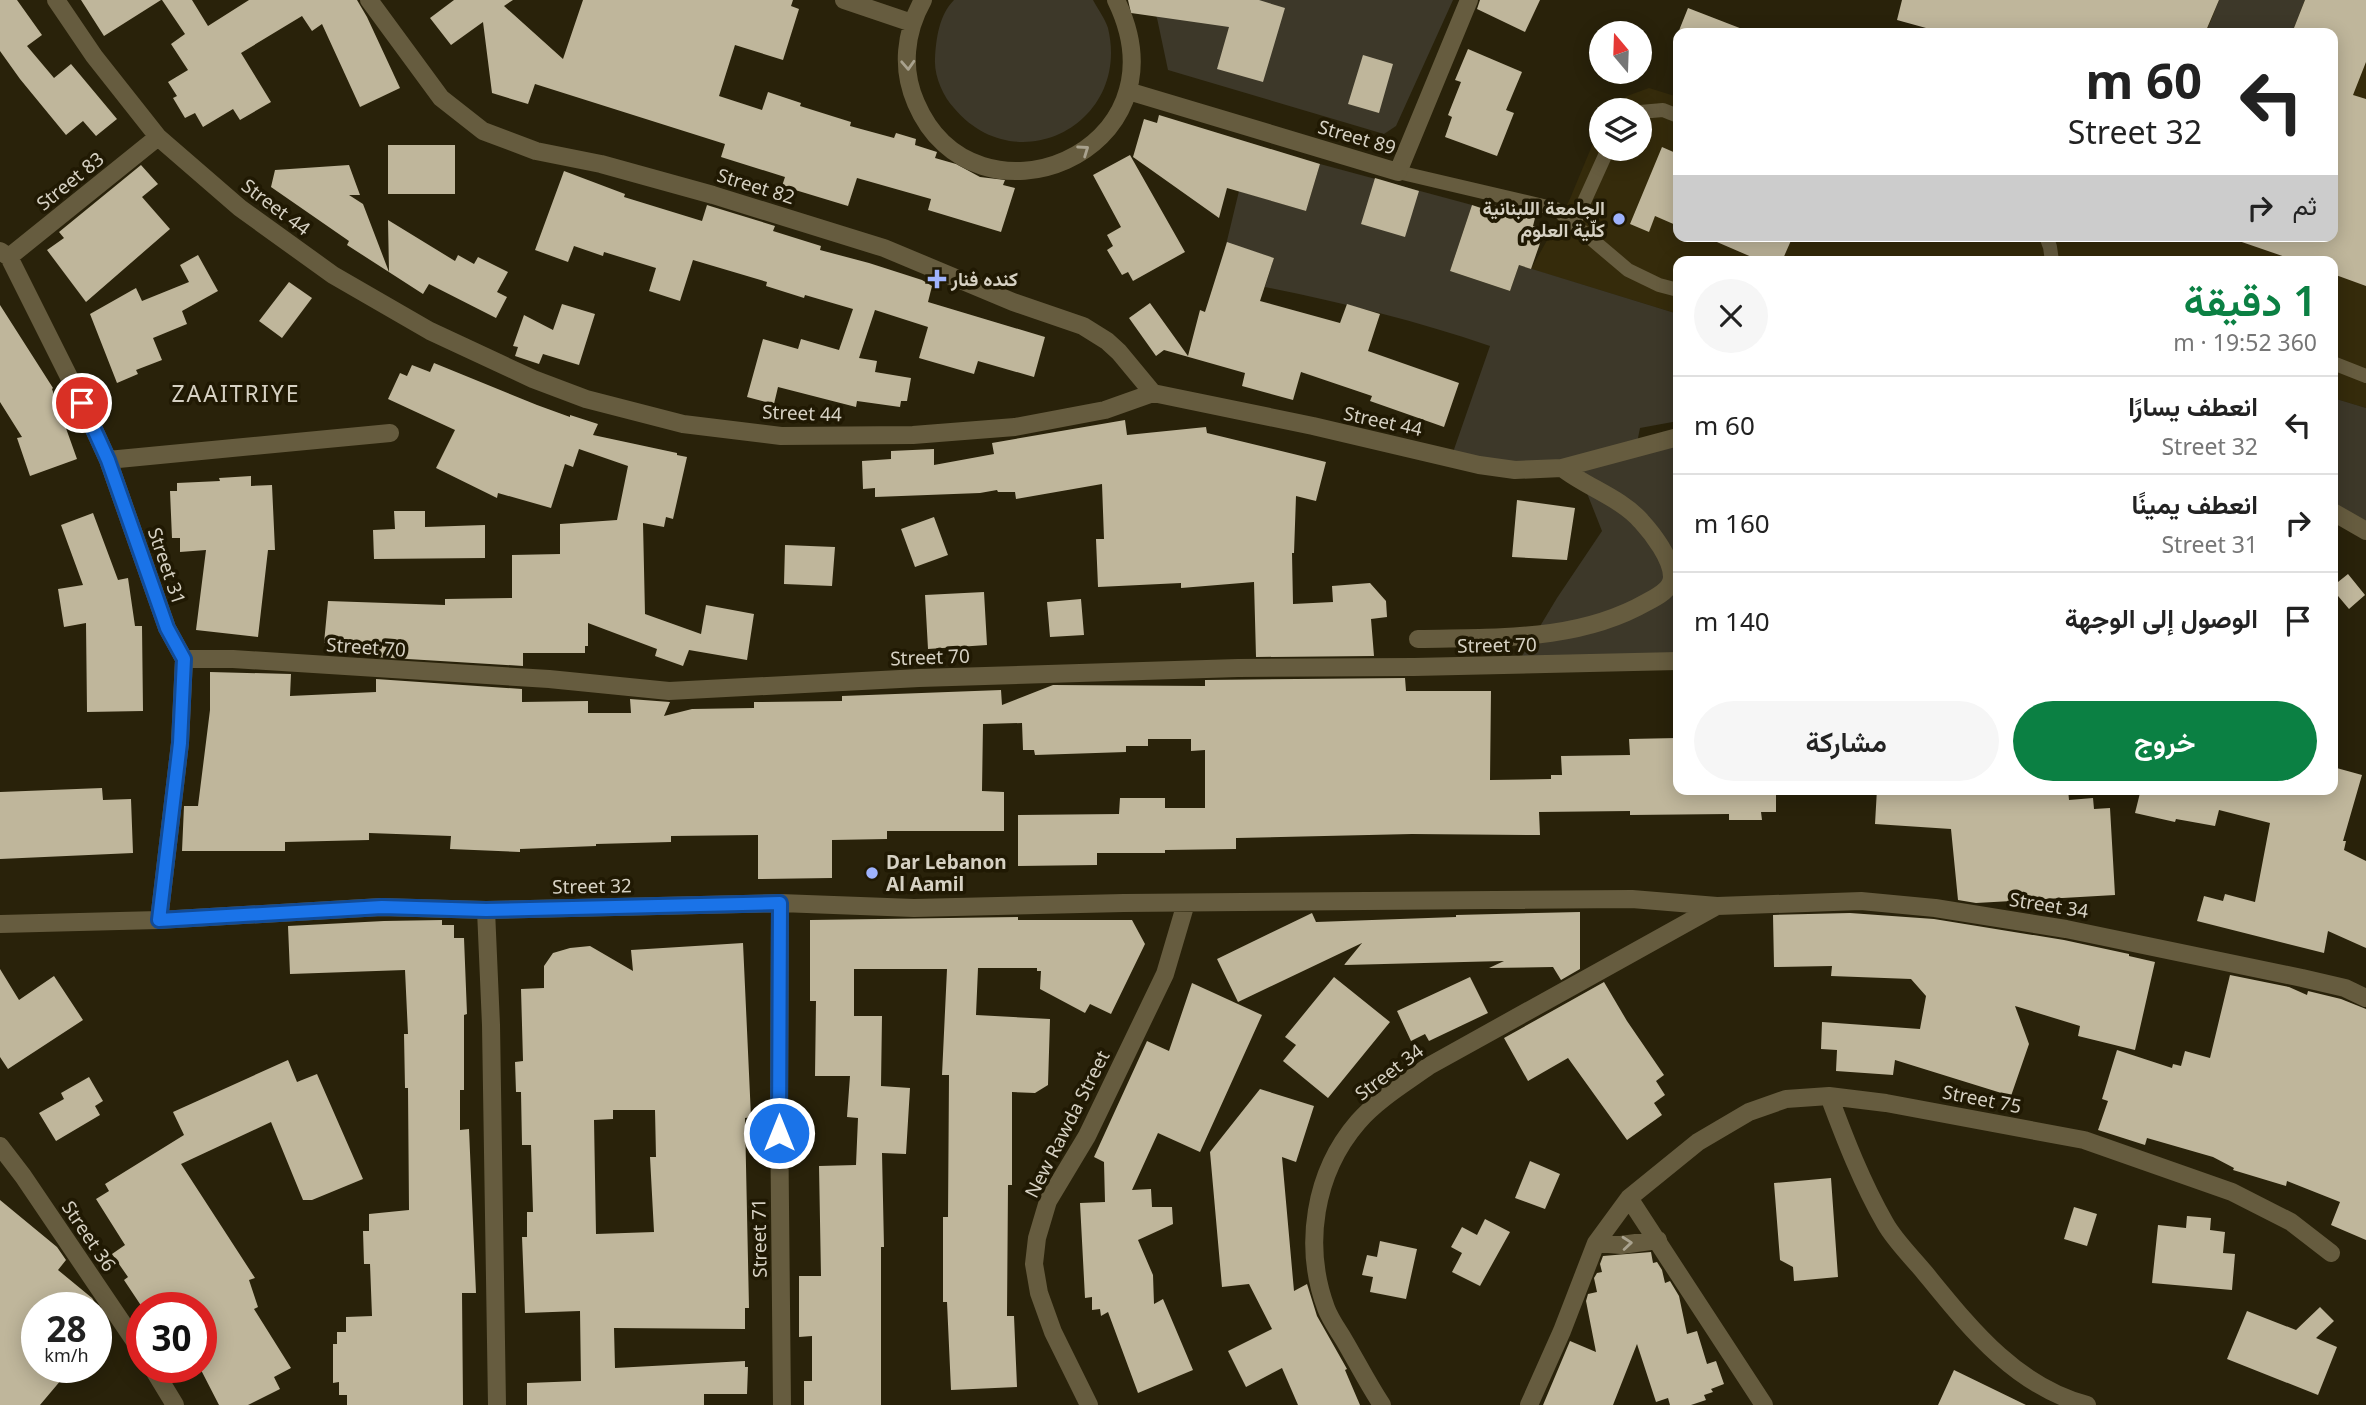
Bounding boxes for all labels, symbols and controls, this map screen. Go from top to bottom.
north arrow [1589,21,1652,84]
map controls [1589,21,1652,161]
text: 60 m [2085,47,2202,113]
icon: left [2226,56,2317,147]
one-way arrow [900,60,915,71]
button: layers [1589,98,1652,161]
text: Street 32 [2068,110,2202,153]
street label: Street 89 [1315,114,1399,160]
street label: Street 83 [31,146,109,216]
one-way arrow [1076,146,1089,158]
street label: Street 82 [714,162,798,210]
street label: Street 44 [236,173,316,241]
text: ثم [2293,187,2317,223]
icon: right [2241,189,2279,227]
place label: الجامعة اللبنانية كلّية العلوم [1482,195,1605,243]
marker: الجامعة اللبنانية كلّية العلوم [1611,211,1627,227]
place label: كنده فنار [950,266,1018,292]
marker: كنده فنار [929,271,945,287]
text: 1 دقيقة [2183,271,2317,328]
button: close [1694,279,1768,353]
text: 360 m · 19:52 [2173,326,2317,358]
pin [52,373,112,433]
district label: ZAAITRIYE [171,377,301,409]
icon: arrive [63,384,101,422]
text: انعطف يسارًا [2128,388,2258,424]
street label: Street 44 [762,399,842,427]
street label: Street 44 [1341,400,1425,442]
icon: left [2279,406,2317,444]
text: 60 m [1694,407,1755,443]
text: Street 32 [2161,430,2258,462]
text: انعطف يمينًا [2131,486,2258,522]
icon: right [2279,504,2317,542]
text: 160 m [1694,505,1770,541]
street label: Street 31 [142,524,192,608]
text: Street 31 [2161,528,2258,560]
text: الوصول إلى الوجهة [2065,600,2258,636]
icon: arrive [2279,602,2317,640]
text: 140 m [1694,603,1770,639]
street label: Street 70 [325,631,407,663]
street label: Street 70 [1457,631,1537,659]
street label: Street 70 [890,643,970,671]
button: مشاركة [1694,701,1999,781]
button: خروج [2013,701,2317,781]
place label: Dar Lebanon Al Aamil [886,849,1007,897]
marker: Dar Lebanon Al Aamil [864,865,880,881]
street label: Street 32 [552,872,632,900]
street label: Street 34 [2008,886,2091,924]
street label: Street 34 [1349,1038,1429,1106]
street label: New Rawda Street [1019,1046,1116,1202]
street label: Street 75 [1940,1079,2024,1119]
position arrow [742,1096,816,1170]
street label: Street 36 [56,1196,122,1276]
street label: Street 71 [745,1198,773,1278]
one-way arrow [1622,1236,1633,1251]
speed limit sign: 30 [126,1292,217,1383]
text: 28 [46,1305,87,1352]
text: km/h [44,1343,89,1367]

